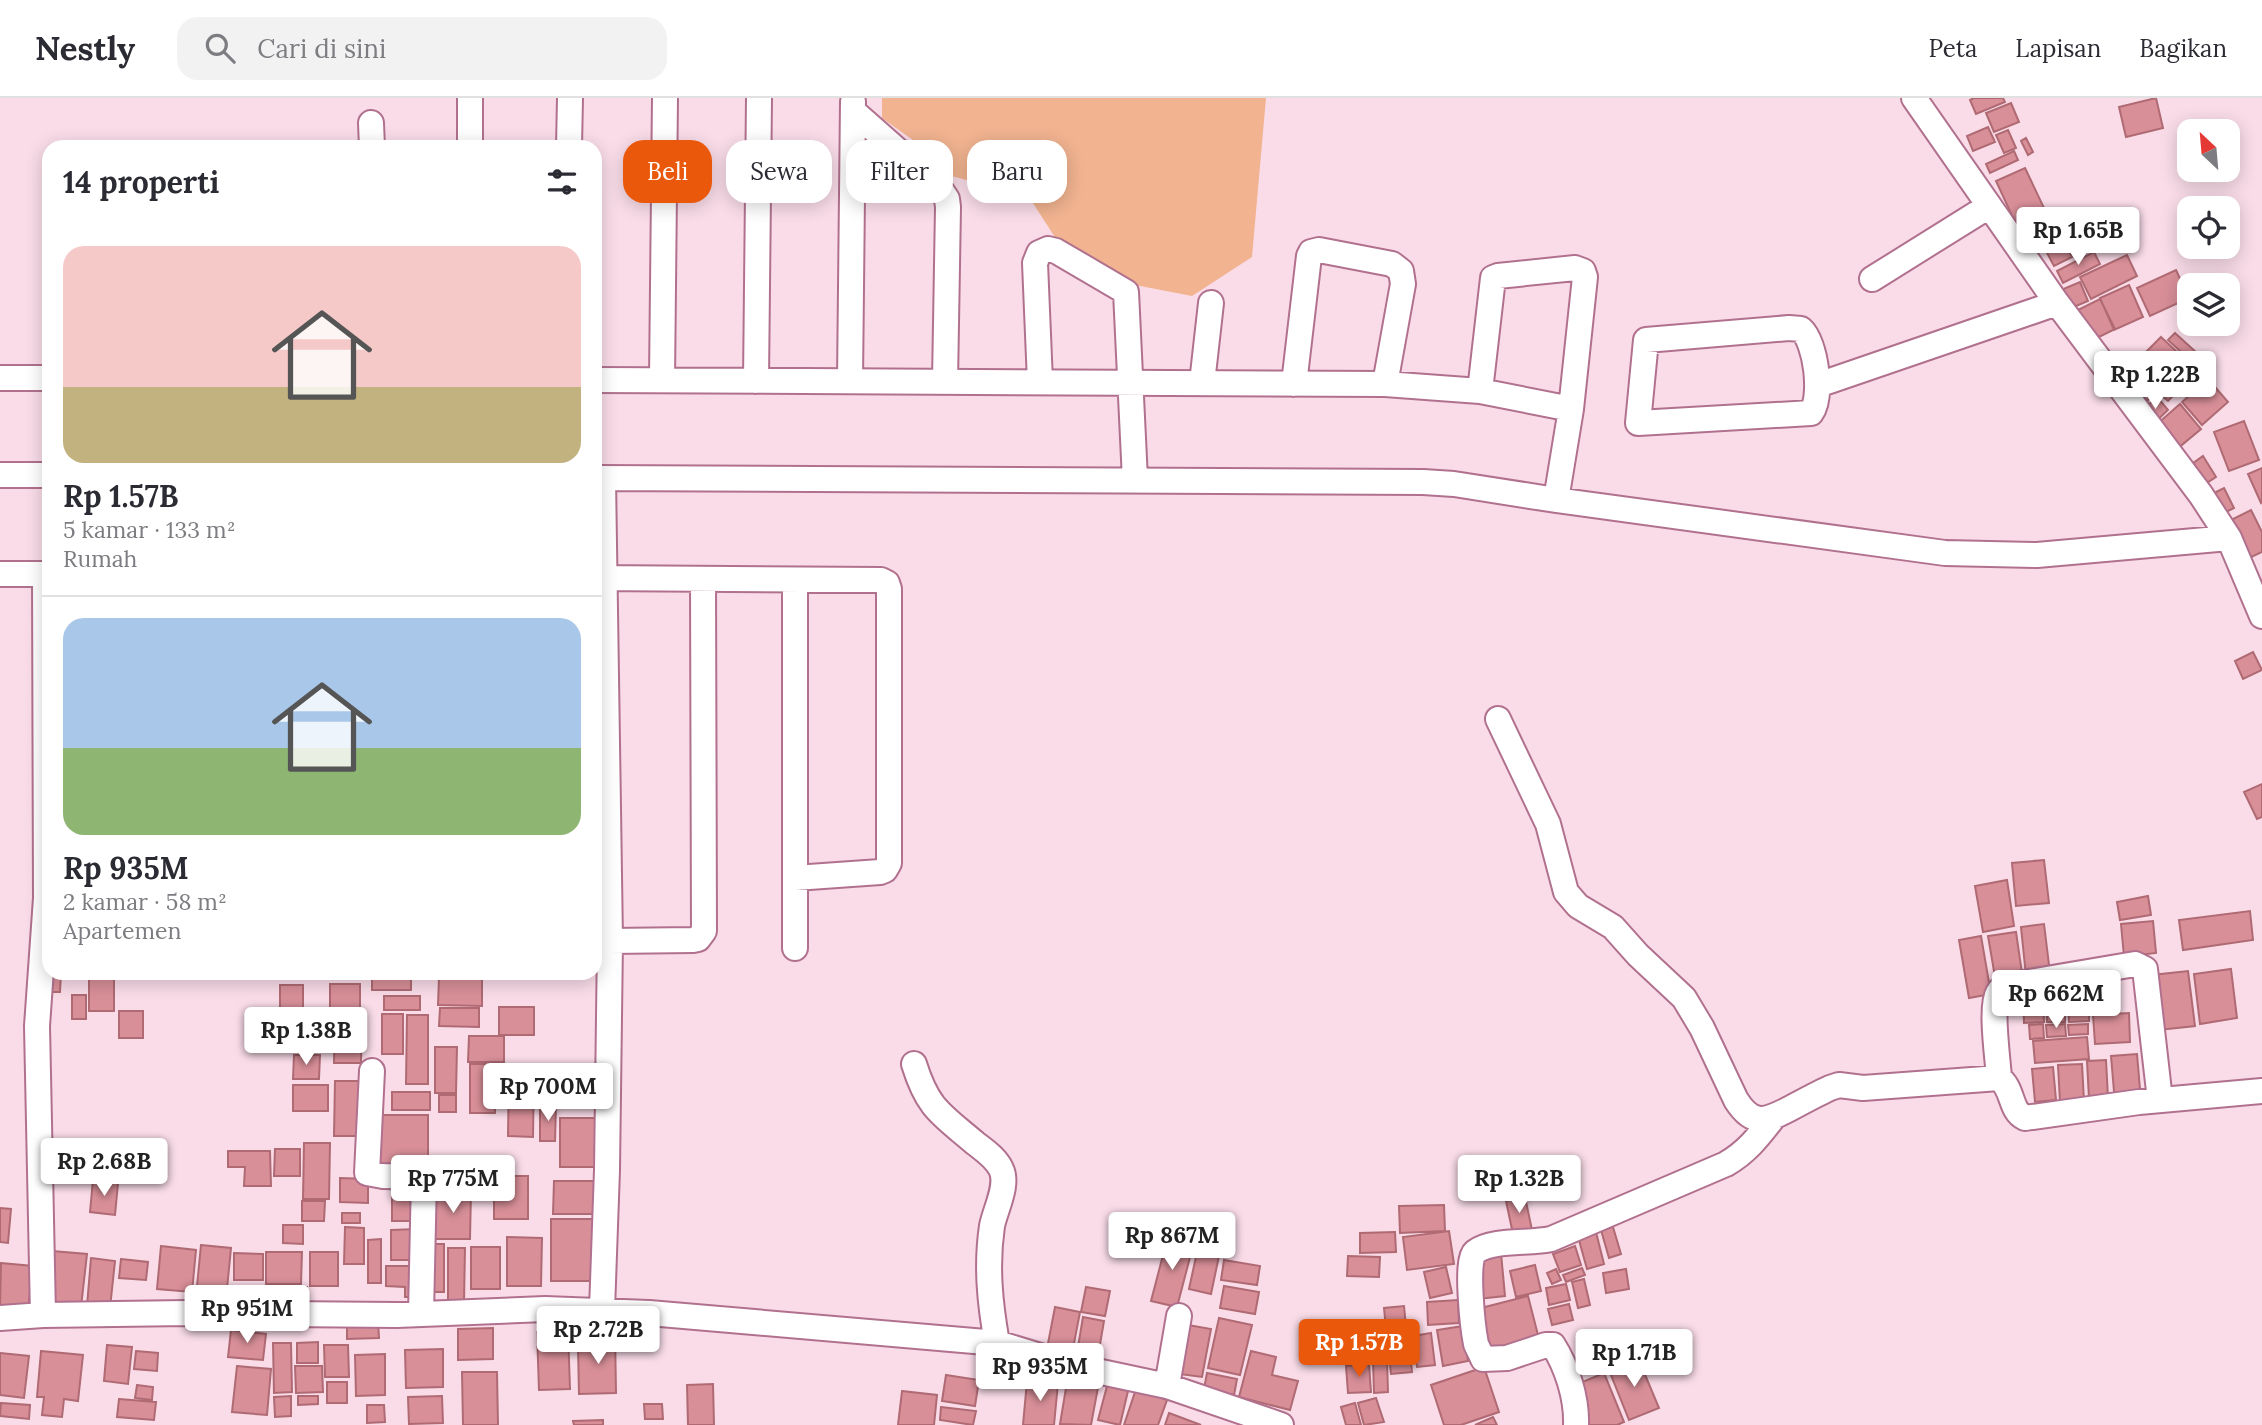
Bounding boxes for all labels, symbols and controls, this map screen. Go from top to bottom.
search box [177,17,667,80]
text: Nestly [35,27,135,69]
icon: search [201,29,239,67]
text: Cari di sini [257,32,386,65]
text: Peta [1929,33,1977,64]
text: Lapisan [2015,33,2101,64]
text: Bagikan [2139,33,2227,64]
north arrow [2177,119,2240,182]
map controls [2177,119,2240,336]
chip: Beli [623,140,712,203]
chip: Sewa [726,140,832,203]
chip: Filter [846,140,953,203]
chip: Baru [967,140,1067,203]
text: 14 properti [63,163,219,201]
icon: filters [543,163,581,201]
button: locate [2177,196,2240,259]
pin: Rp 1.65B [2006,208,2150,267]
text: Rp 1.65B [2032,215,2124,244]
button: layers [2177,273,2240,336]
icon: home [259,292,385,418]
pin: Rp 1.22B [2083,352,2227,411]
text: Rp 1.22B [2110,359,2200,388]
text: Rp 1.57B [63,477,179,515]
text: 5 kamar · 133 m² [63,515,236,544]
text: Rumah [63,544,137,573]
icon: home [259,664,385,790]
text: Rp 935M [63,849,189,887]
text: 2 kamar · 58 m² [63,887,227,916]
text: Apartemen [63,916,181,945]
pin: Rp 662M [1991,970,2121,1030]
text: Rp 662M [2008,978,2104,1007]
pin: Rp 1.38B [234,1007,378,1067]
text: Rp 1.38B [260,1015,352,1044]
pin: Rp 700M [483,1063,613,1123]
text: Rp 700M [499,1071,597,1100]
pin: Rp 2.68B [32,1138,176,1198]
text: Rp 2.68B [57,1146,151,1175]
pin: Rp 775M [388,1156,518,1215]
pin: Rp 1.32B [1447,1156,1591,1215]
text: Rp 775M [407,1163,499,1192]
text: Rp 1.32B [1474,1163,1564,1192]
pin: Rp 867M [1107,1212,1237,1272]
text: Rp 867M [1124,1220,1220,1249]
pin: Rp 951M [182,1286,312,1345]
text: Rp 951M [201,1293,293,1322]
pin: Rp 2.72B [526,1306,670,1366]
text: Rp 2.72B [553,1314,643,1343]
pin: Rp 1.57B [1287,1320,1431,1379]
text: Rp 1.57B [1315,1327,1403,1356]
pin: Rp 1.71B [1562,1330,1706,1389]
text: Rp 1.71B [1592,1337,1676,1366]
pin: Rp 935M [975,1344,1105,1403]
text: Rp 935M [992,1351,1088,1380]

